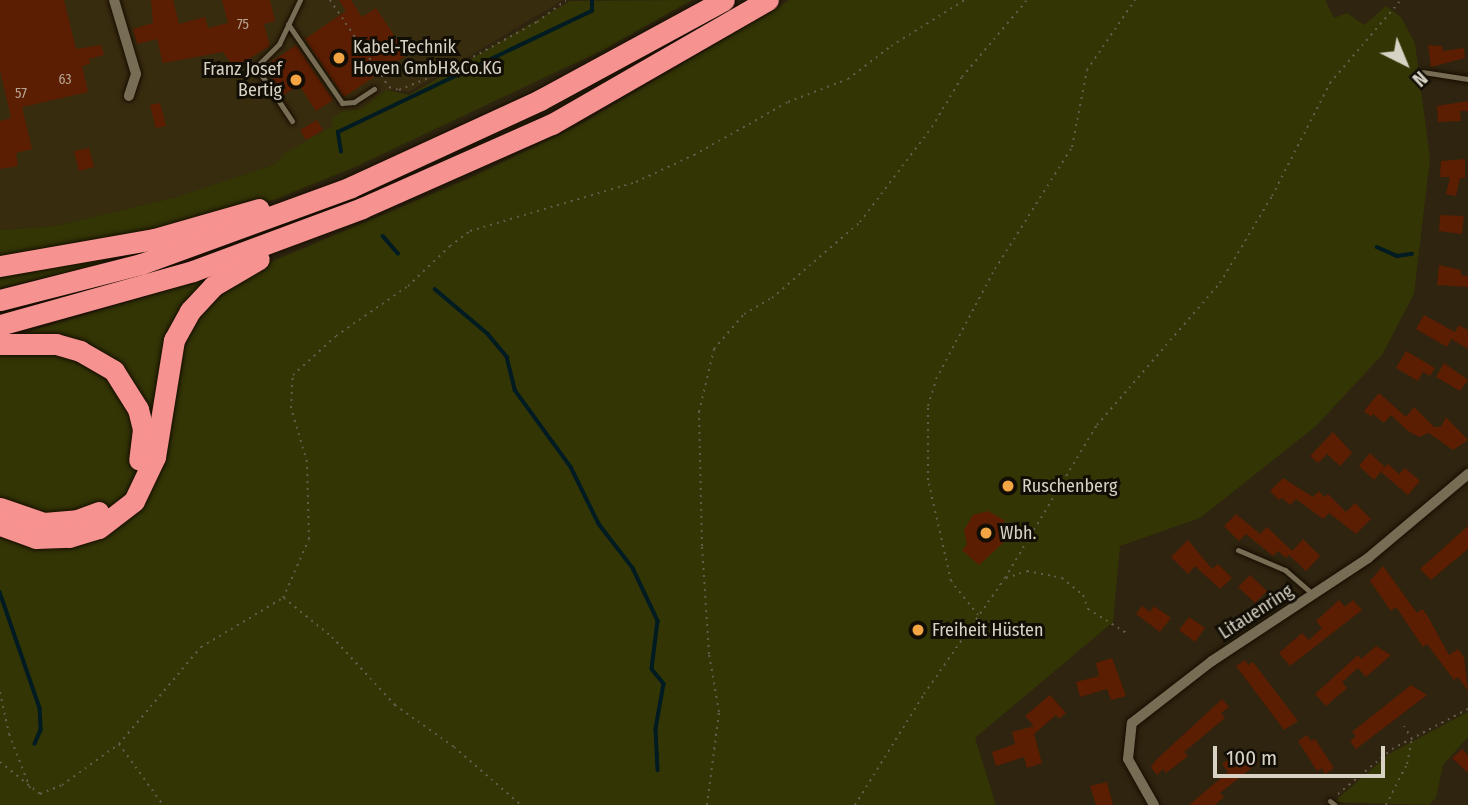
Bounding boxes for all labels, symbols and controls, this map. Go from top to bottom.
house number: 75 [237,17,249,33]
north arrow [1370,28,1440,98]
place label: Kabel-Technik Hoven GmbH&Co.KG [353,37,502,80]
marker: Kabel-Technik Hoven GmbH&Co.KG [331,50,347,66]
place label: Franz Josef Bertig [203,59,282,102]
text: N [1408,66,1432,91]
house number: 63 [58,72,72,88]
marker: Franz Josef Bertig [288,72,304,88]
house number: 57 [15,86,27,102]
place label: Ruschenberg [1022,475,1117,497]
marker: Ruschenberg [1000,478,1016,494]
place label: Wbh. [1000,522,1036,544]
marker: Wbh. [978,525,994,541]
street label: Litauenring [1215,580,1297,644]
place label: Freiheit Hüsten [932,619,1043,641]
marker: Freiheit Hüsten [910,622,926,638]
scale bar [1216,732,1388,776]
text: 100 m [1226,745,1277,771]

